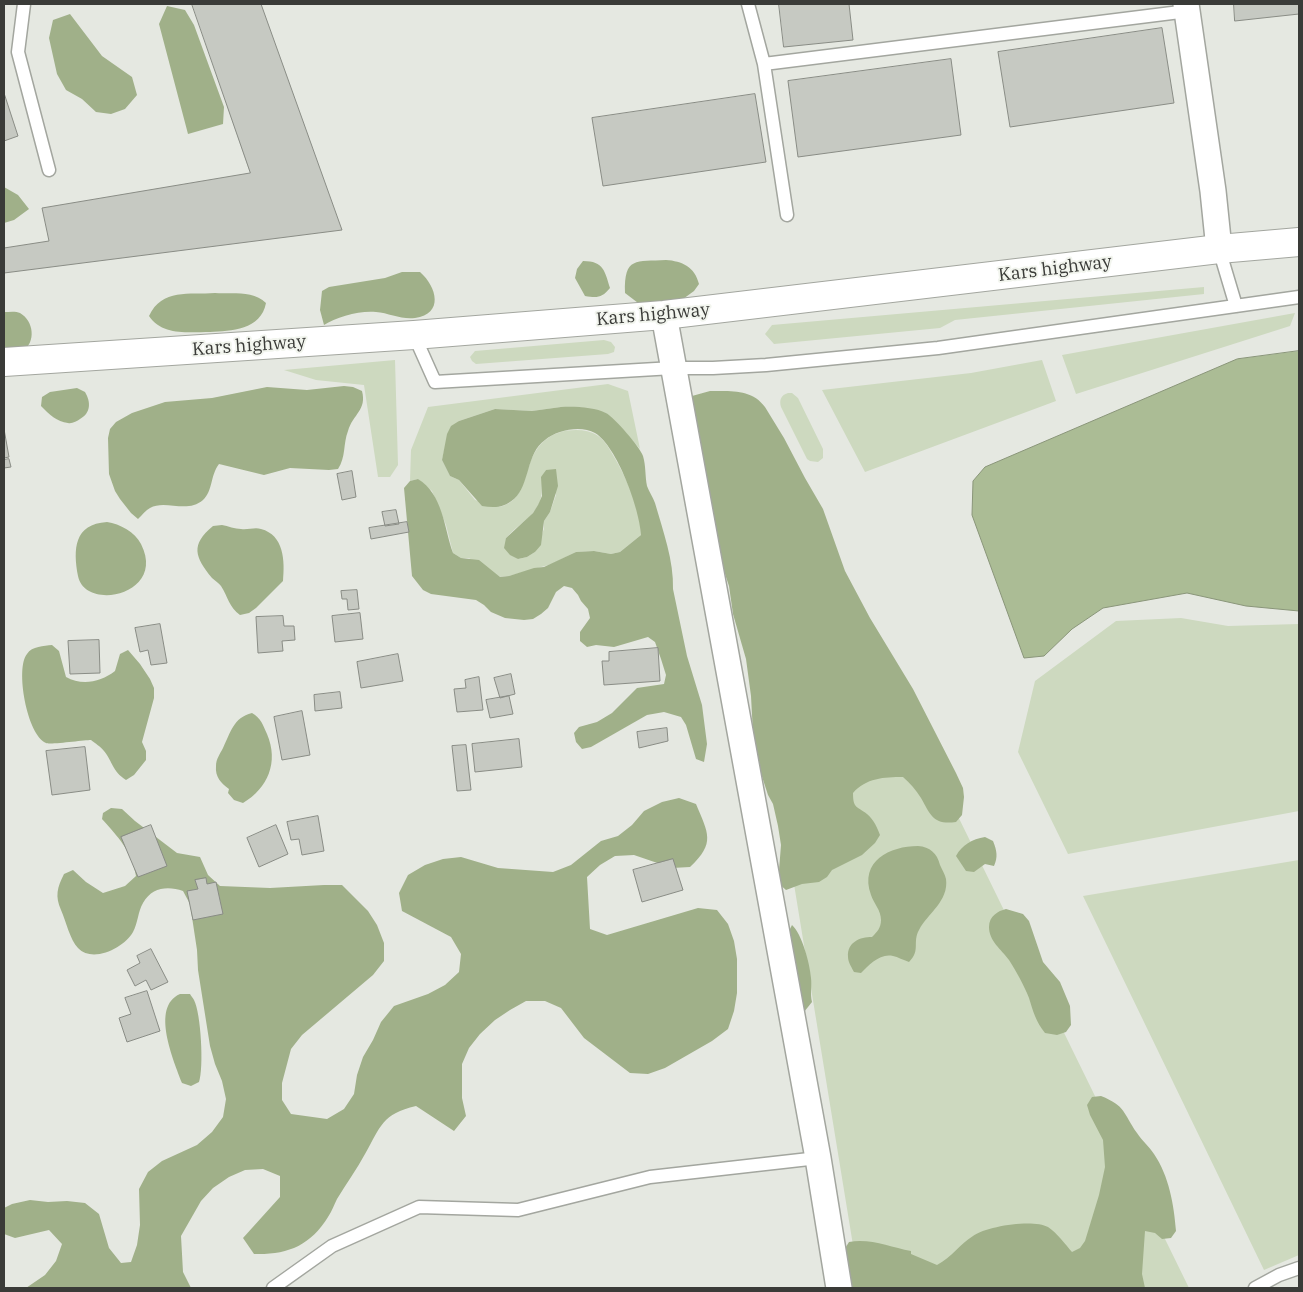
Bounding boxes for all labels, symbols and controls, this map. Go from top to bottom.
street label: Kars highway [997,251,1113,287]
street label: Kars highway [595,299,711,331]
street label: Kars highway [191,331,307,361]

